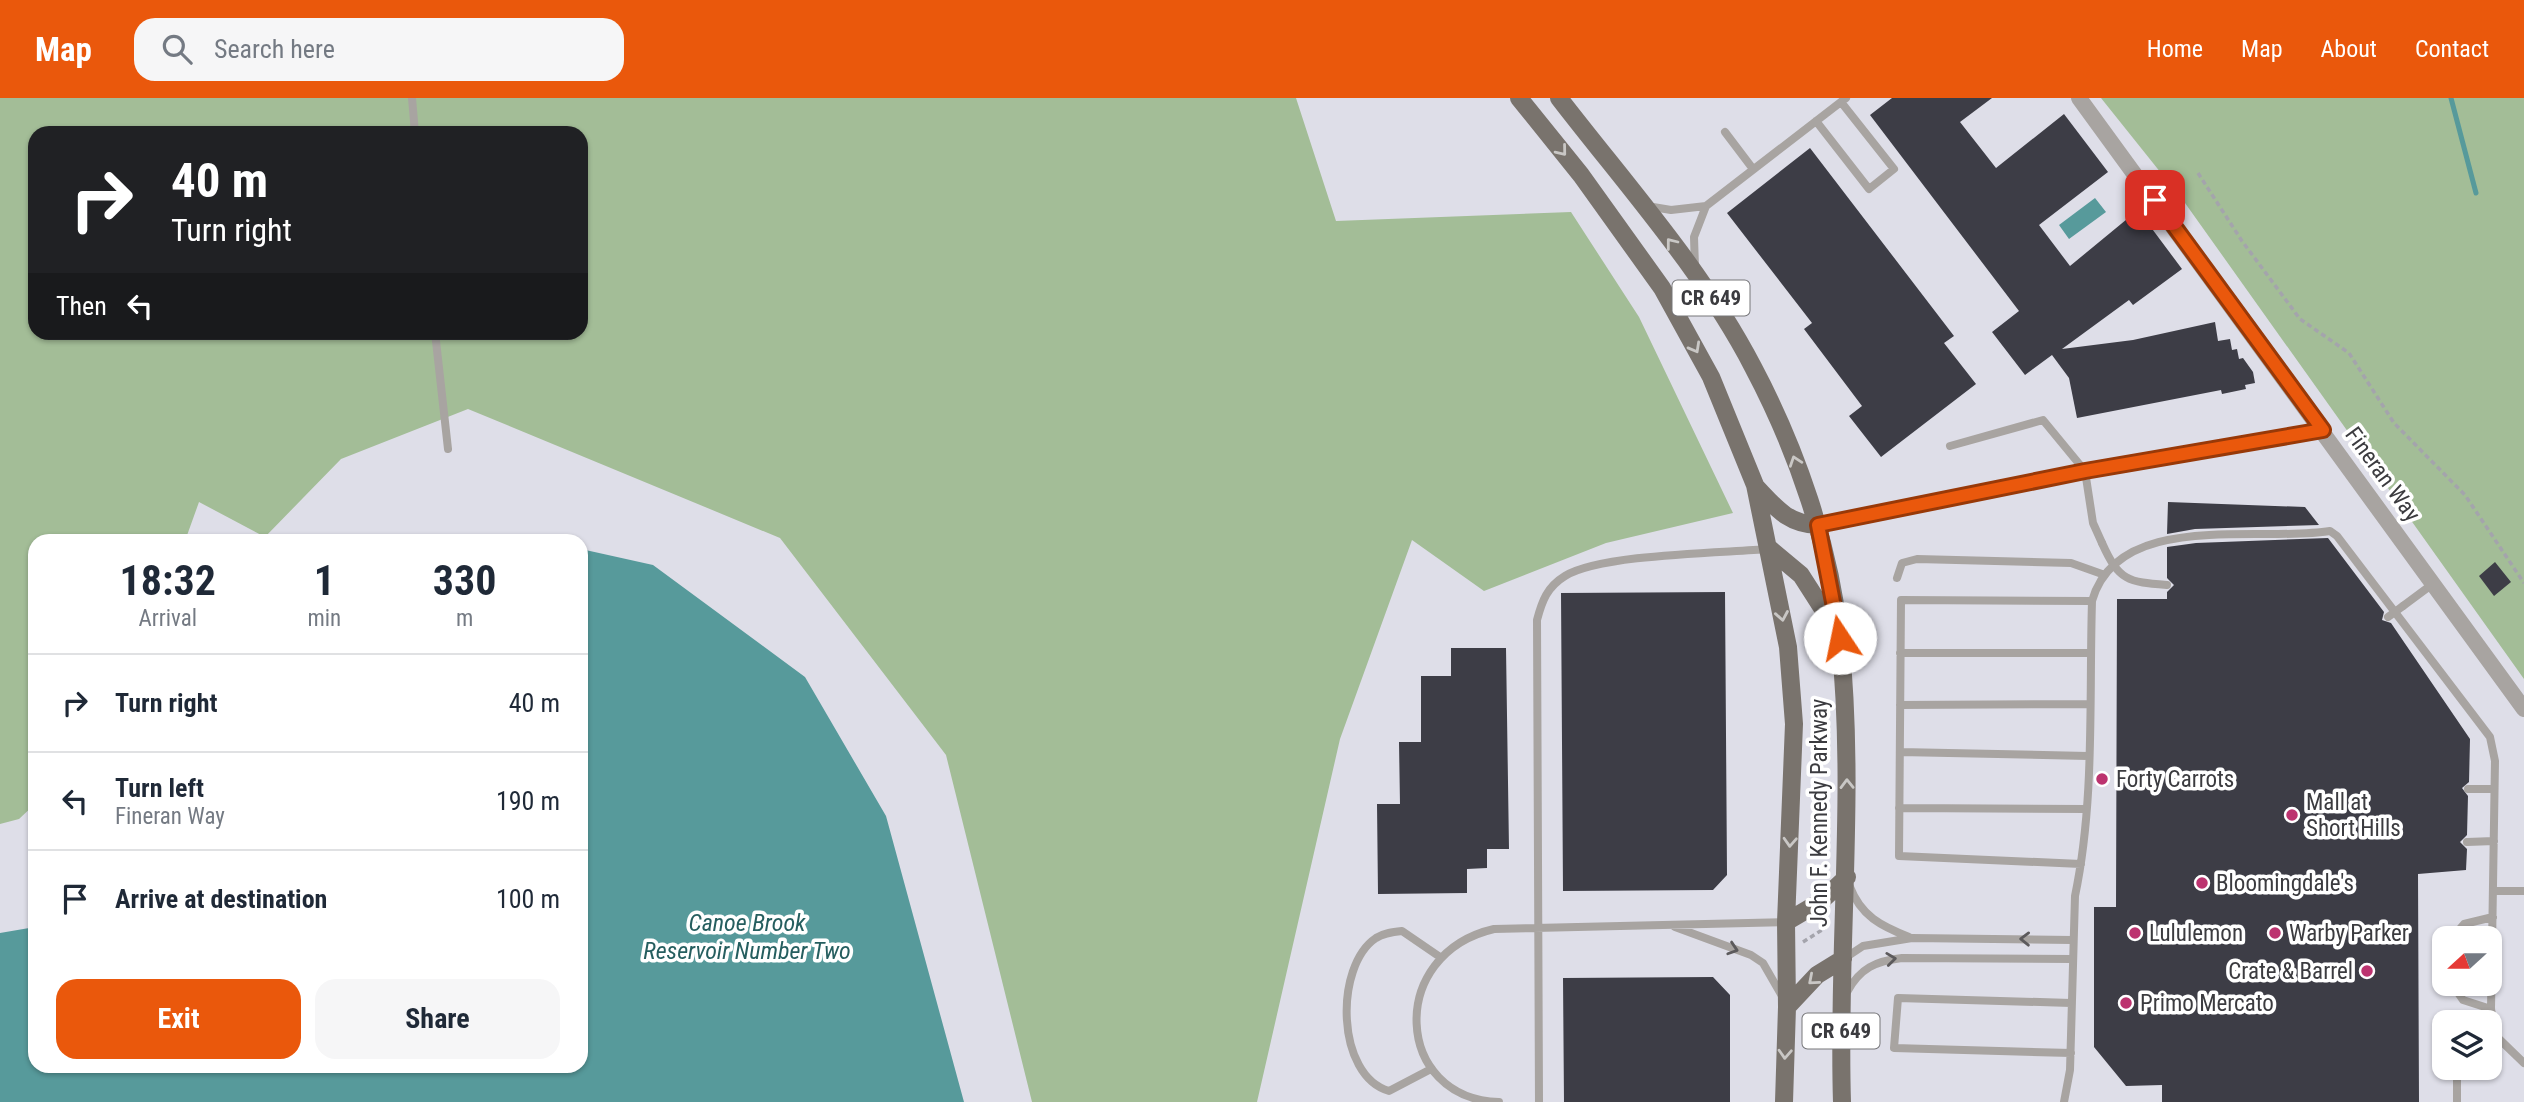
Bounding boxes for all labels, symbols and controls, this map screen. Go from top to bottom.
search box [134,18,624,81]
text: Map [35,30,92,69]
icon: search [158,30,196,68]
text: Search here [214,34,335,64]
text: Home [2147,35,2203,63]
text: Map [2241,35,2283,63]
text: About [2321,35,2377,63]
text: Contact [2415,35,2489,63]
one-way arrow [1553,143,1566,156]
text: 40 m [171,152,268,209]
icon: right [56,154,147,245]
pin [2125,170,2185,230]
icon: arrive [2136,181,2174,219]
text: Turn right [171,211,292,249]
one-way arrow [1667,238,1679,251]
road number: CR 649 [1672,280,1750,316]
icon: left [121,287,159,325]
text: Then [56,291,107,321]
one-way arrow [1687,341,1700,353]
street label: Fineran Way [2339,422,2426,527]
one-way arrow [1789,455,1803,467]
text: 18:32 [120,556,216,605]
text: 1 [314,556,335,605]
text: 330 [433,556,496,605]
position arrow [1803,601,1877,675]
text: Arrival [138,605,197,632]
text: min [307,605,341,632]
text: m [456,605,473,632]
one-way arrow [1774,610,1789,622]
icon: right [56,684,94,722]
text: Turn right [115,688,217,718]
text: 40 m [509,688,560,718]
street label: John F. Kennedy Parkway [1806,698,1833,927]
place label: Forty Carrots [2116,766,2234,793]
marker: Forty Carrots [2094,771,2110,787]
text: Turn left [115,773,204,803]
one-way arrow [1840,778,1855,789]
icon: left [56,782,94,820]
text: 190 m [496,786,560,816]
place label: Mall at Short Hills [2306,789,2401,842]
text: Fineran Way [115,803,225,830]
marker: Mall at Short Hills [2284,807,2300,823]
one-way arrow [1782,837,1797,848]
place label: Bloomingdale's [2216,870,2354,897]
marker: Bloomingdale's [2194,875,2210,891]
icon: arrive [56,880,94,918]
text: Arrive at destination [115,884,327,914]
text: 100 m [496,884,560,914]
water label: Canoe Brook Reservoir Number Two [643,909,851,965]
place label: Lululemon [2149,920,2243,947]
place label: Warby Parker [2289,920,2409,947]
marker: Lululemon [2127,925,2143,941]
marker: Warby Parker [2267,925,2283,941]
north arrow [2432,926,2502,996]
map controls [2432,926,2502,1080]
one-way arrow [2019,932,2030,947]
one-way arrow [1726,941,1738,955]
one-way arrow [1885,952,1897,967]
place label: Crate & Barrel [2228,958,2353,985]
marker: Crate & Barrel [2359,963,2375,979]
one-way arrow [1808,972,1821,984]
button: Exit [56,979,301,1059]
button: Share [315,979,560,1059]
place label: Primo Mercato [2140,990,2274,1017]
marker: Primo Mercato [2118,995,2134,1011]
button: layers [2432,1010,2502,1080]
road number: CR 649 [1802,1014,1880,1048]
one-way arrow [1778,1049,1793,1060]

